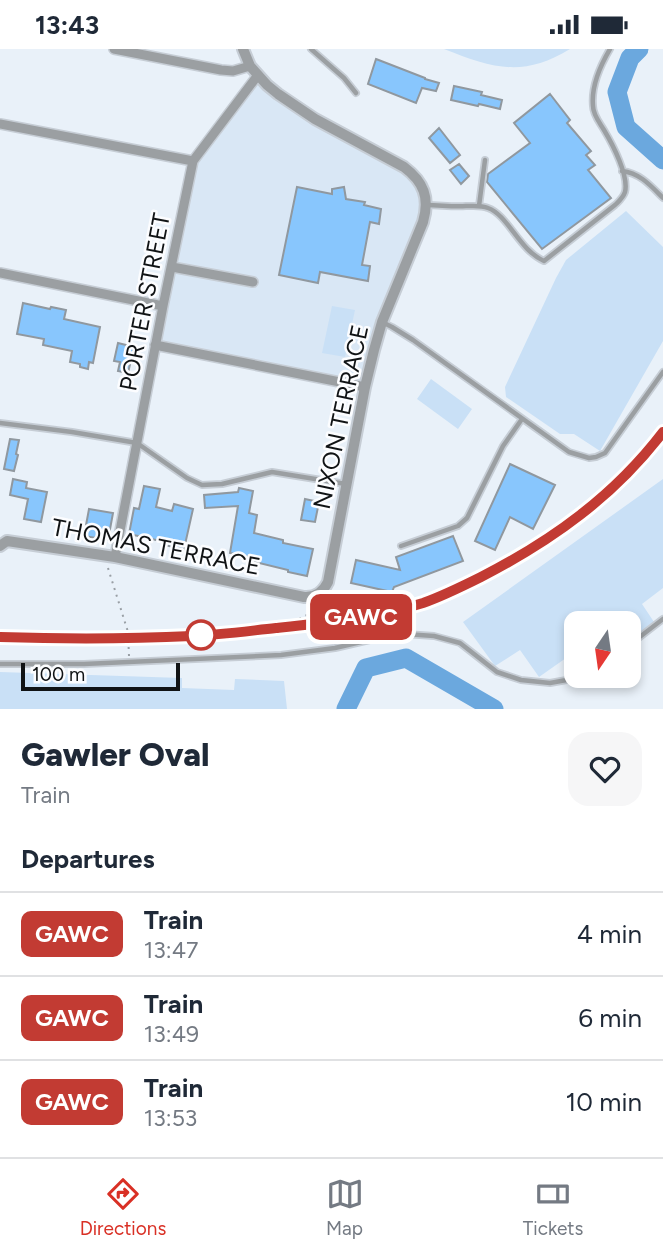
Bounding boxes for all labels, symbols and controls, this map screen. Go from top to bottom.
text: 13:43 [35,9,99,41]
street label: PORTER STREET [113,211,176,393]
street label: NIXON TERRACE [307,322,374,512]
street label: THOMAS TERRACE [49,512,263,581]
line badge: GAWC [312,594,410,640]
text: GAWC [324,602,398,631]
north arrow [564,611,640,688]
map controls [564,611,641,688]
unlabelled marker [186,620,216,650]
scale bar [21,660,180,692]
text: 100 m [32,663,85,686]
button: heart [568,732,642,806]
text: Gawler Oval [21,735,210,774]
text: Train [21,781,70,809]
text: Departures [21,843,155,875]
text: Train [144,904,203,936]
text: 4 min [577,918,642,950]
text: GAWC [35,919,109,948]
text: 13:47 [144,936,198,964]
text: Train [144,988,203,1020]
text: 6 min [578,1002,642,1034]
text: GAWC [35,1003,109,1032]
text: 13:49 [144,1020,199,1048]
text: Train [144,1072,203,1104]
text: 10 min [566,1086,642,1118]
text: GAWC [35,1087,109,1116]
text: 13:53 [144,1104,197,1132]
tab: Directions [80,1175,166,1240]
tab: Map [326,1175,364,1240]
tab: Tickets [523,1175,583,1240]

